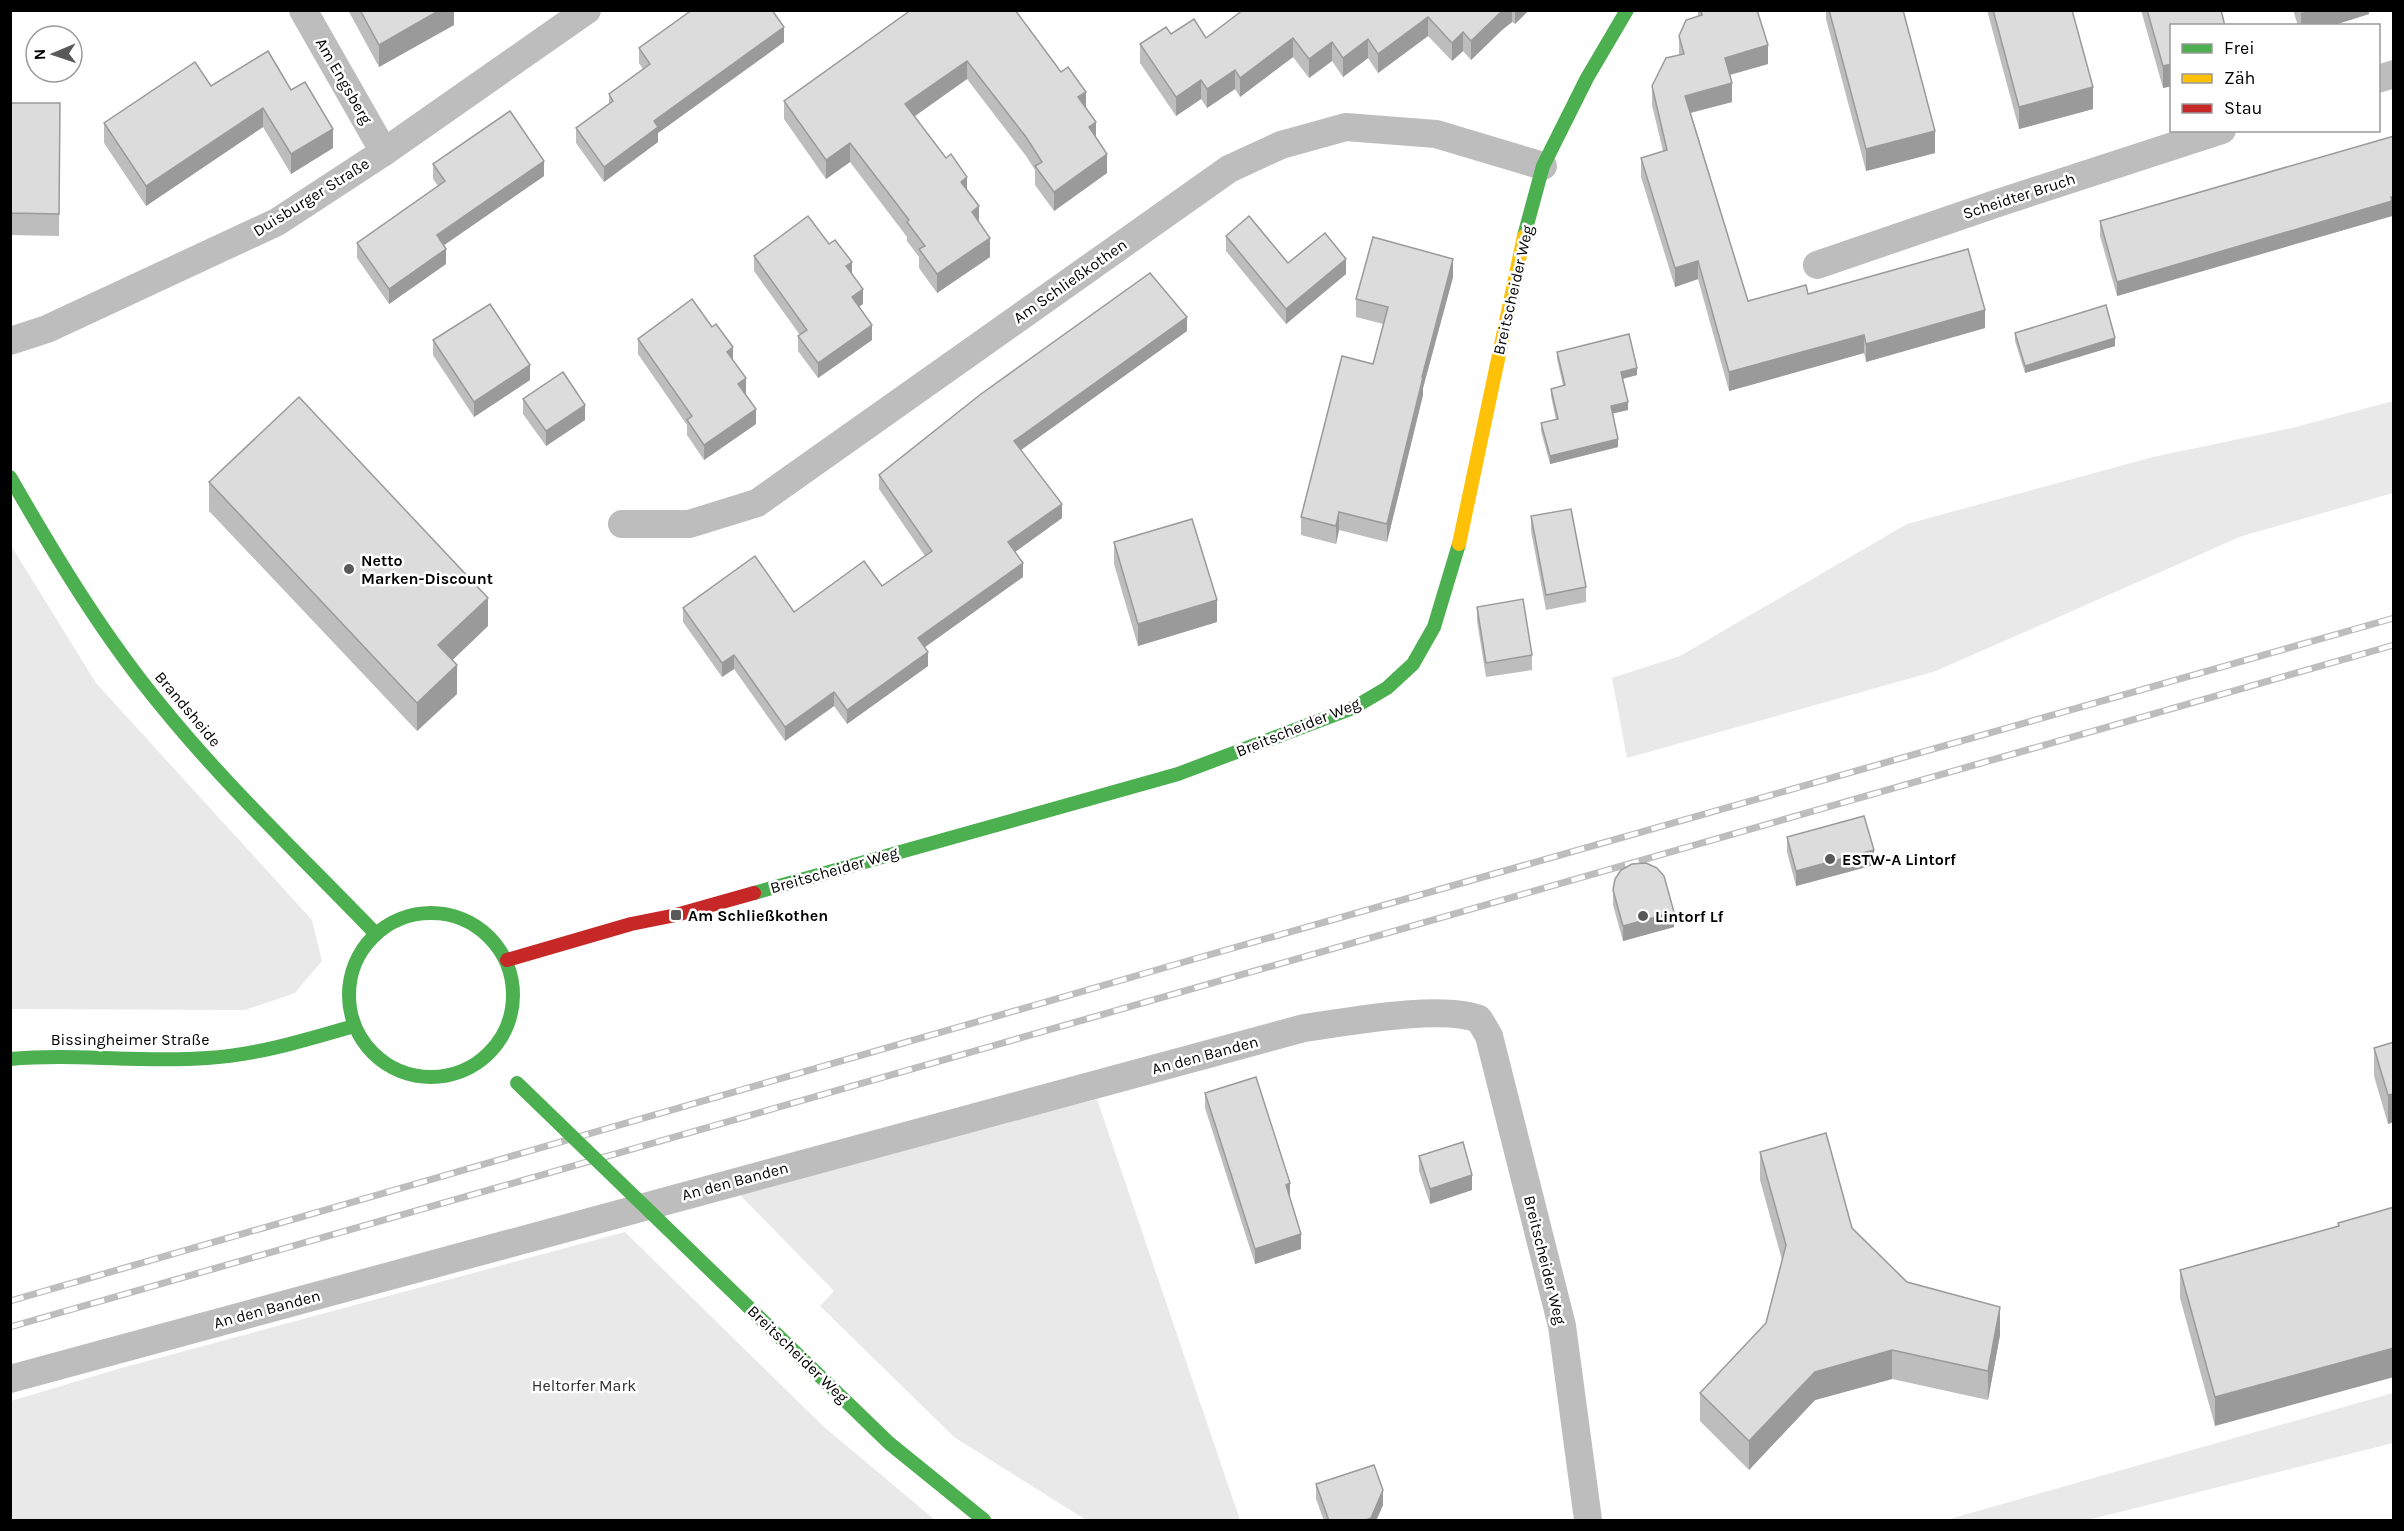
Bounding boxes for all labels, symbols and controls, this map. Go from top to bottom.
north arrow [24,24,84,84]
legend [2170,24,2380,132]
street label: Am Engsberg [312,35,376,127]
text: Frei [2224,37,2255,59]
text: N [30,48,49,61]
text: Zäh [2224,67,2255,89]
text: Stau [2224,97,2262,119]
street label: Duisburger Straße [249,154,373,240]
street label: Scheidter Bruch [1960,169,2078,223]
street label: Breitscheider Weg [1489,223,1537,357]
street label: Am Schließkothen [1010,235,1130,327]
place label: Netto Marken-Discount [361,551,493,588]
marker: Netto Marken-Discount [342,562,356,576]
street label: Brandsheide [151,667,225,751]
street label: Breitscheider Weg [1233,693,1363,761]
street label: Breitscheider Weg [768,843,900,897]
place label: ESTW-A Lintorf [1842,850,1956,869]
marker: ESTW-A Lintorf [1823,852,1837,866]
place label: Am Schließkothen [688,906,828,925]
place label: Lintorf Lf [1655,907,1724,926]
marker: Am Schließkothen [669,908,683,922]
marker: Lintorf Lf [1636,909,1650,923]
street label: Bissingheimer Straße [51,1030,209,1049]
street label: An den Banden [1150,1032,1260,1078]
street label: An den Banden [680,1158,790,1204]
street label: Breitscheider Weg [1520,1193,1570,1327]
street label: An den Banden [212,1286,322,1332]
street label: Breitscheider Weg [744,1301,852,1407]
park label: Heltorfer Mark [532,1376,636,1395]

